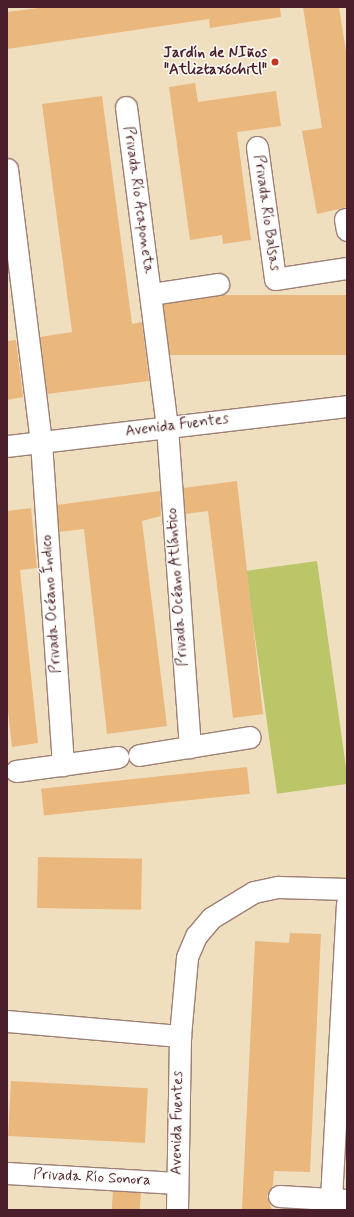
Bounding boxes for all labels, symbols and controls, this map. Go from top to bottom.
place label: Jardín de NIños "Atliztaxóchitl" [164,44,267,79]
marker: Jardín de NIños "Atliztaxóchitl" [270,57,280,67]
street label: Privada Río Acaponeta [119,127,157,273]
street label: Privada Río Balsas [249,154,283,272]
street label: Avenida Fuentes [124,411,230,441]
street label: Privada Océano Atlántico [163,507,193,667]
street label: Privada Océano Índico [38,534,66,674]
street label: Avenida Fuentes [168,1071,188,1175]
street label: Privada Río Sonora [32,1166,152,1190]

